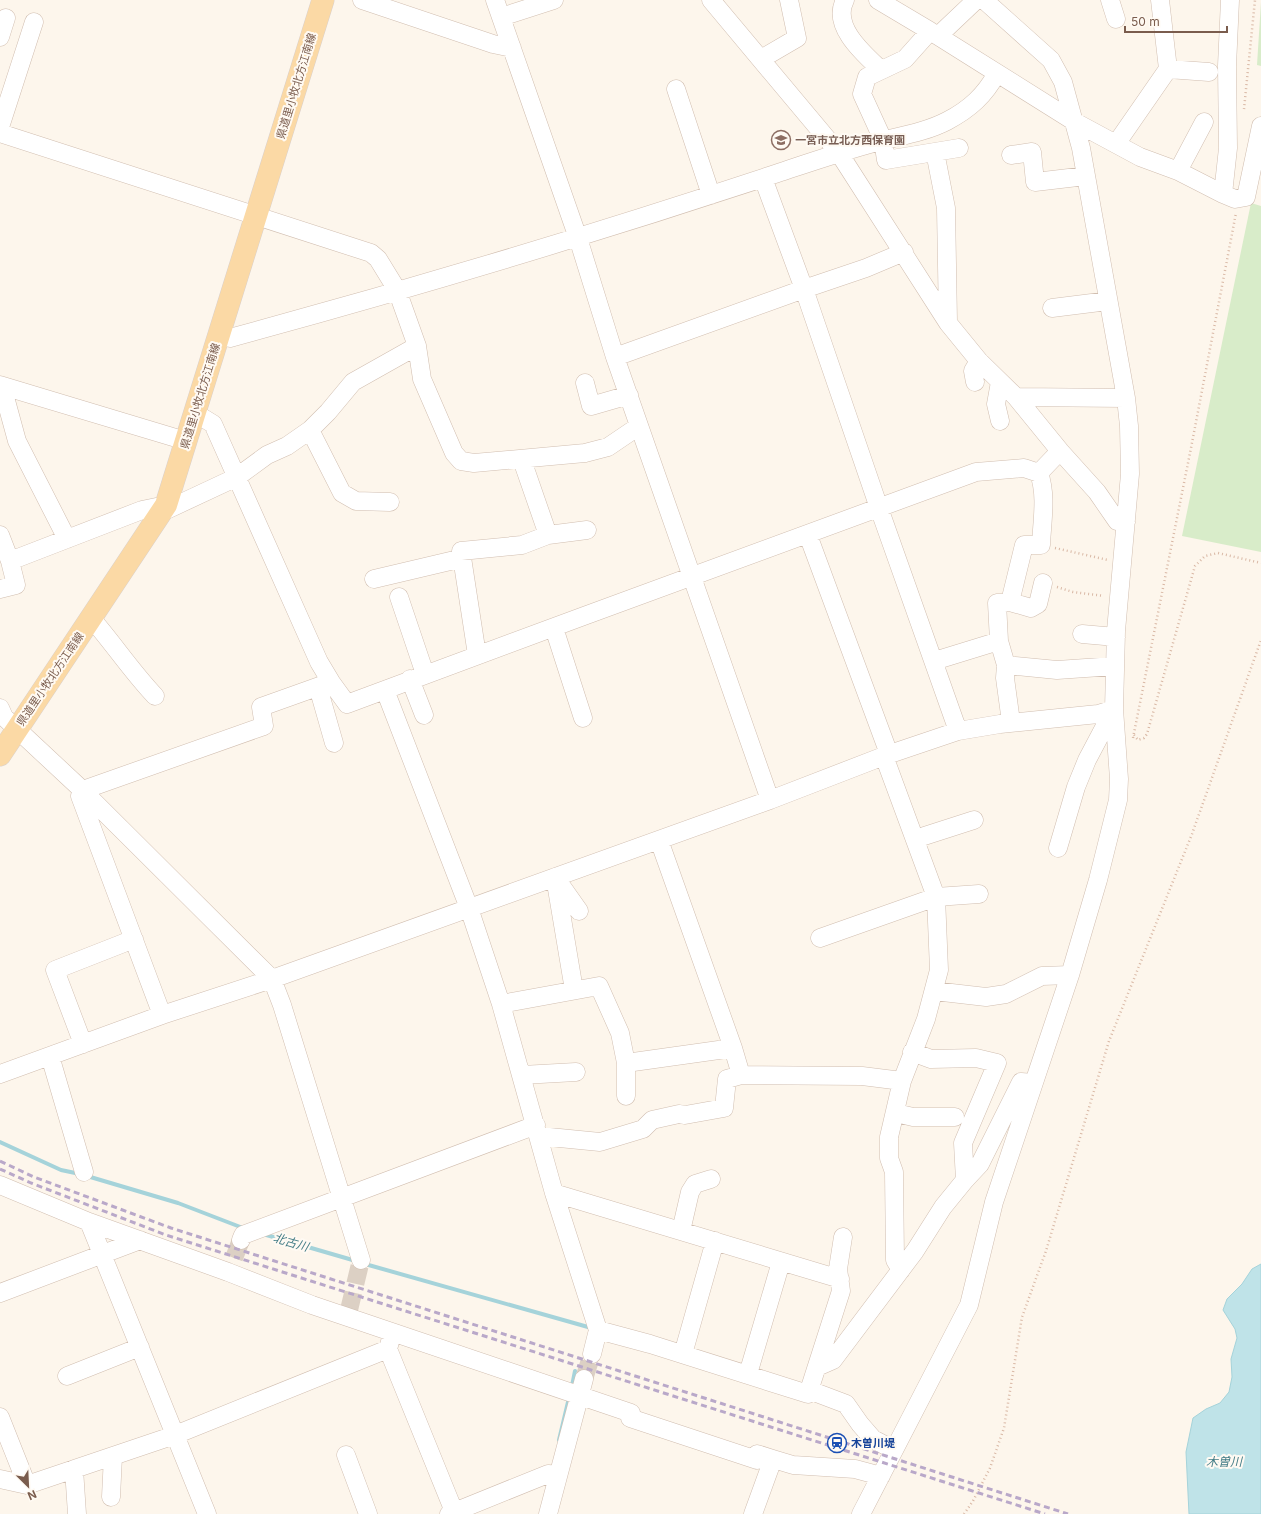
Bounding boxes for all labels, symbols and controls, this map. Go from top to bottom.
scale bar [1125,8,1227,34]
text: 50 m [1131,14,1160,29]
street label: 県道里小牧北方江南線 [273,31,319,141]
school or university icon: 一宮市立北方西保育園 [770,129,792,151]
place label: 一宮市立北方西保育園 [795,133,905,147]
street label: 県道里小牧北方江南線 [177,341,223,451]
street label: 県道里小牧北方江南線 [13,629,87,729]
water label: 北古川 [272,1230,312,1255]
station icon: 木曽川堤 [826,1432,848,1454]
place label: 木曽川堤 [851,1436,895,1450]
water label: 木曽川 [1206,1454,1244,1469]
north arrow [8,1466,48,1506]
text: N [25,1487,39,1503]

